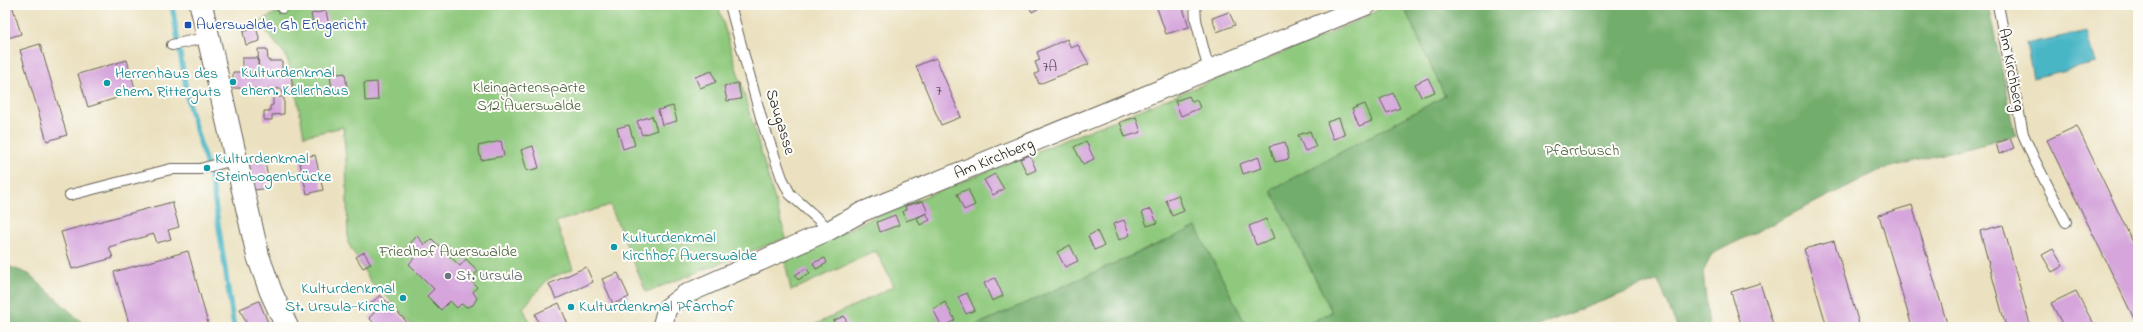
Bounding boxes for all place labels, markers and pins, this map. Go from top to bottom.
place label: Auerswalde, Gh Erbgericht [196,13,368,37]
marker: Auerswalde, Gh Erbgericht [183,20,193,30]
place label: Kulturdenkmal ehem. Kellerhaus [241,61,349,103]
place label: Herrenhaus des ehem. Ritterguts [115,62,221,104]
marker: Kulturdenkmal ehem. Kellerhaus [228,77,238,87]
marker: Herrenhaus des ehem. Ritterguts [102,78,112,88]
place label: Kulturdenkmal Steinbogenbrücke [215,147,332,189]
marker: Kulturdenkmal Steinbogenbrücke [202,163,212,173]
place label: Kulturdenkmal Kirchhof Auerswalde [622,226,758,268]
marker: Kulturdenkmal Kirchhof Auerswalde [609,242,619,252]
place label: St. Ursula [456,264,523,288]
marker: St. Ursula [443,271,453,281]
place label: Kulturdenkmal St. Ursula-Kirche [285,277,396,319]
marker: Kulturdenkmal St. Ursula-Kirche [398,293,408,303]
place label: Kulturdenkmal Pfarrhof [579,295,735,319]
marker: Kulturdenkmal Pfarrhof [566,302,576,312]

